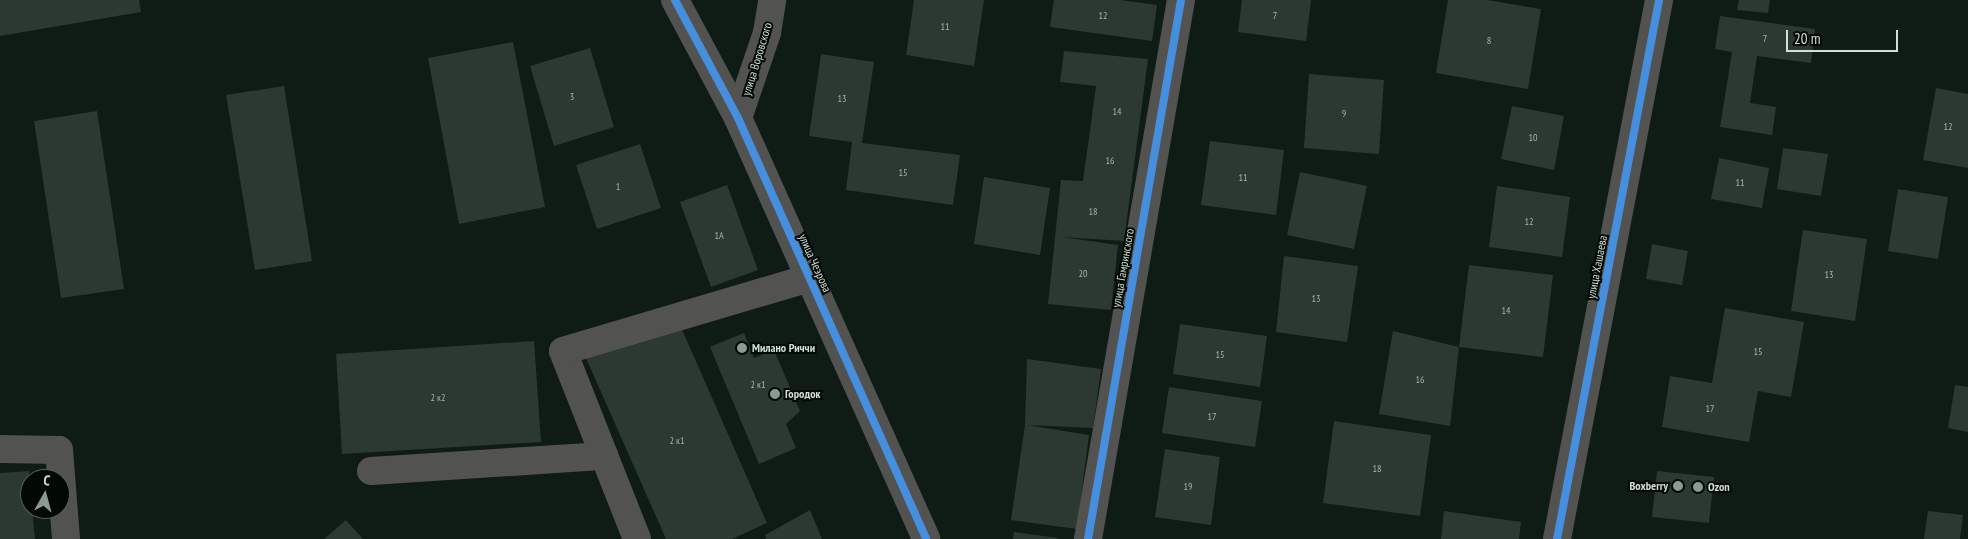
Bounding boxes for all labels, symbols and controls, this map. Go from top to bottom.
house number: 12 [1099,10,1107,22]
house number: 7 [1273,10,1277,22]
scale bar [1788,20,1900,52]
street label: улица Воровского [739,21,775,97]
house number: 11 [941,21,949,33]
text: 20 m [1794,29,1820,48]
house number: 7 [1763,33,1767,45]
house number: 8 [1487,35,1491,47]
house number: 3 [570,91,574,103]
house number: 13 [838,93,846,105]
house number: 14 [1113,106,1121,118]
house number: 9 [1342,108,1346,120]
house number: 12 [1944,121,1952,133]
house number: 10 [1529,132,1537,144]
house number: 16 [1106,155,1114,167]
house number: 15 [899,167,907,179]
house number: 11 [1239,172,1247,184]
house number: 11 [1736,177,1744,189]
house number: 1 [616,181,620,193]
house number: 18 [1089,206,1097,218]
house number: 12 [1525,216,1533,228]
street label: улица Гамринского [1109,227,1137,309]
house number: 1А [714,230,724,242]
street label: улица Чеэрова [796,232,834,294]
street label: улица Хашаева [1584,234,1610,300]
house number: 20 [1079,268,1087,280]
house number: 13 [1825,269,1833,281]
house number: 13 [1312,293,1320,305]
house number: 14 [1502,305,1510,317]
place label: Милано Риччи [752,341,815,355]
marker: Милано Риччи [736,342,748,354]
house number: 15 [1754,346,1762,358]
house number: 15 [1216,349,1224,361]
house number: 16 [1416,374,1424,386]
house number: 2 к1 [751,379,765,391]
place label: Городок [785,387,820,401]
marker: Городок [769,388,781,400]
house number: 2 к2 [431,392,445,404]
house number: 17 [1706,403,1714,415]
house number: 17 [1208,411,1216,423]
house number: 2 к1 [670,435,684,447]
house number: 18 [1373,463,1381,475]
north arrow [20,469,70,519]
text: С [42,471,51,489]
place label: Boxberry [1629,479,1668,493]
marker: Boxberry [1672,480,1684,492]
place label: Ozon [1708,480,1730,494]
house number: 19 [1184,481,1192,493]
marker: Ozon [1692,481,1704,493]

